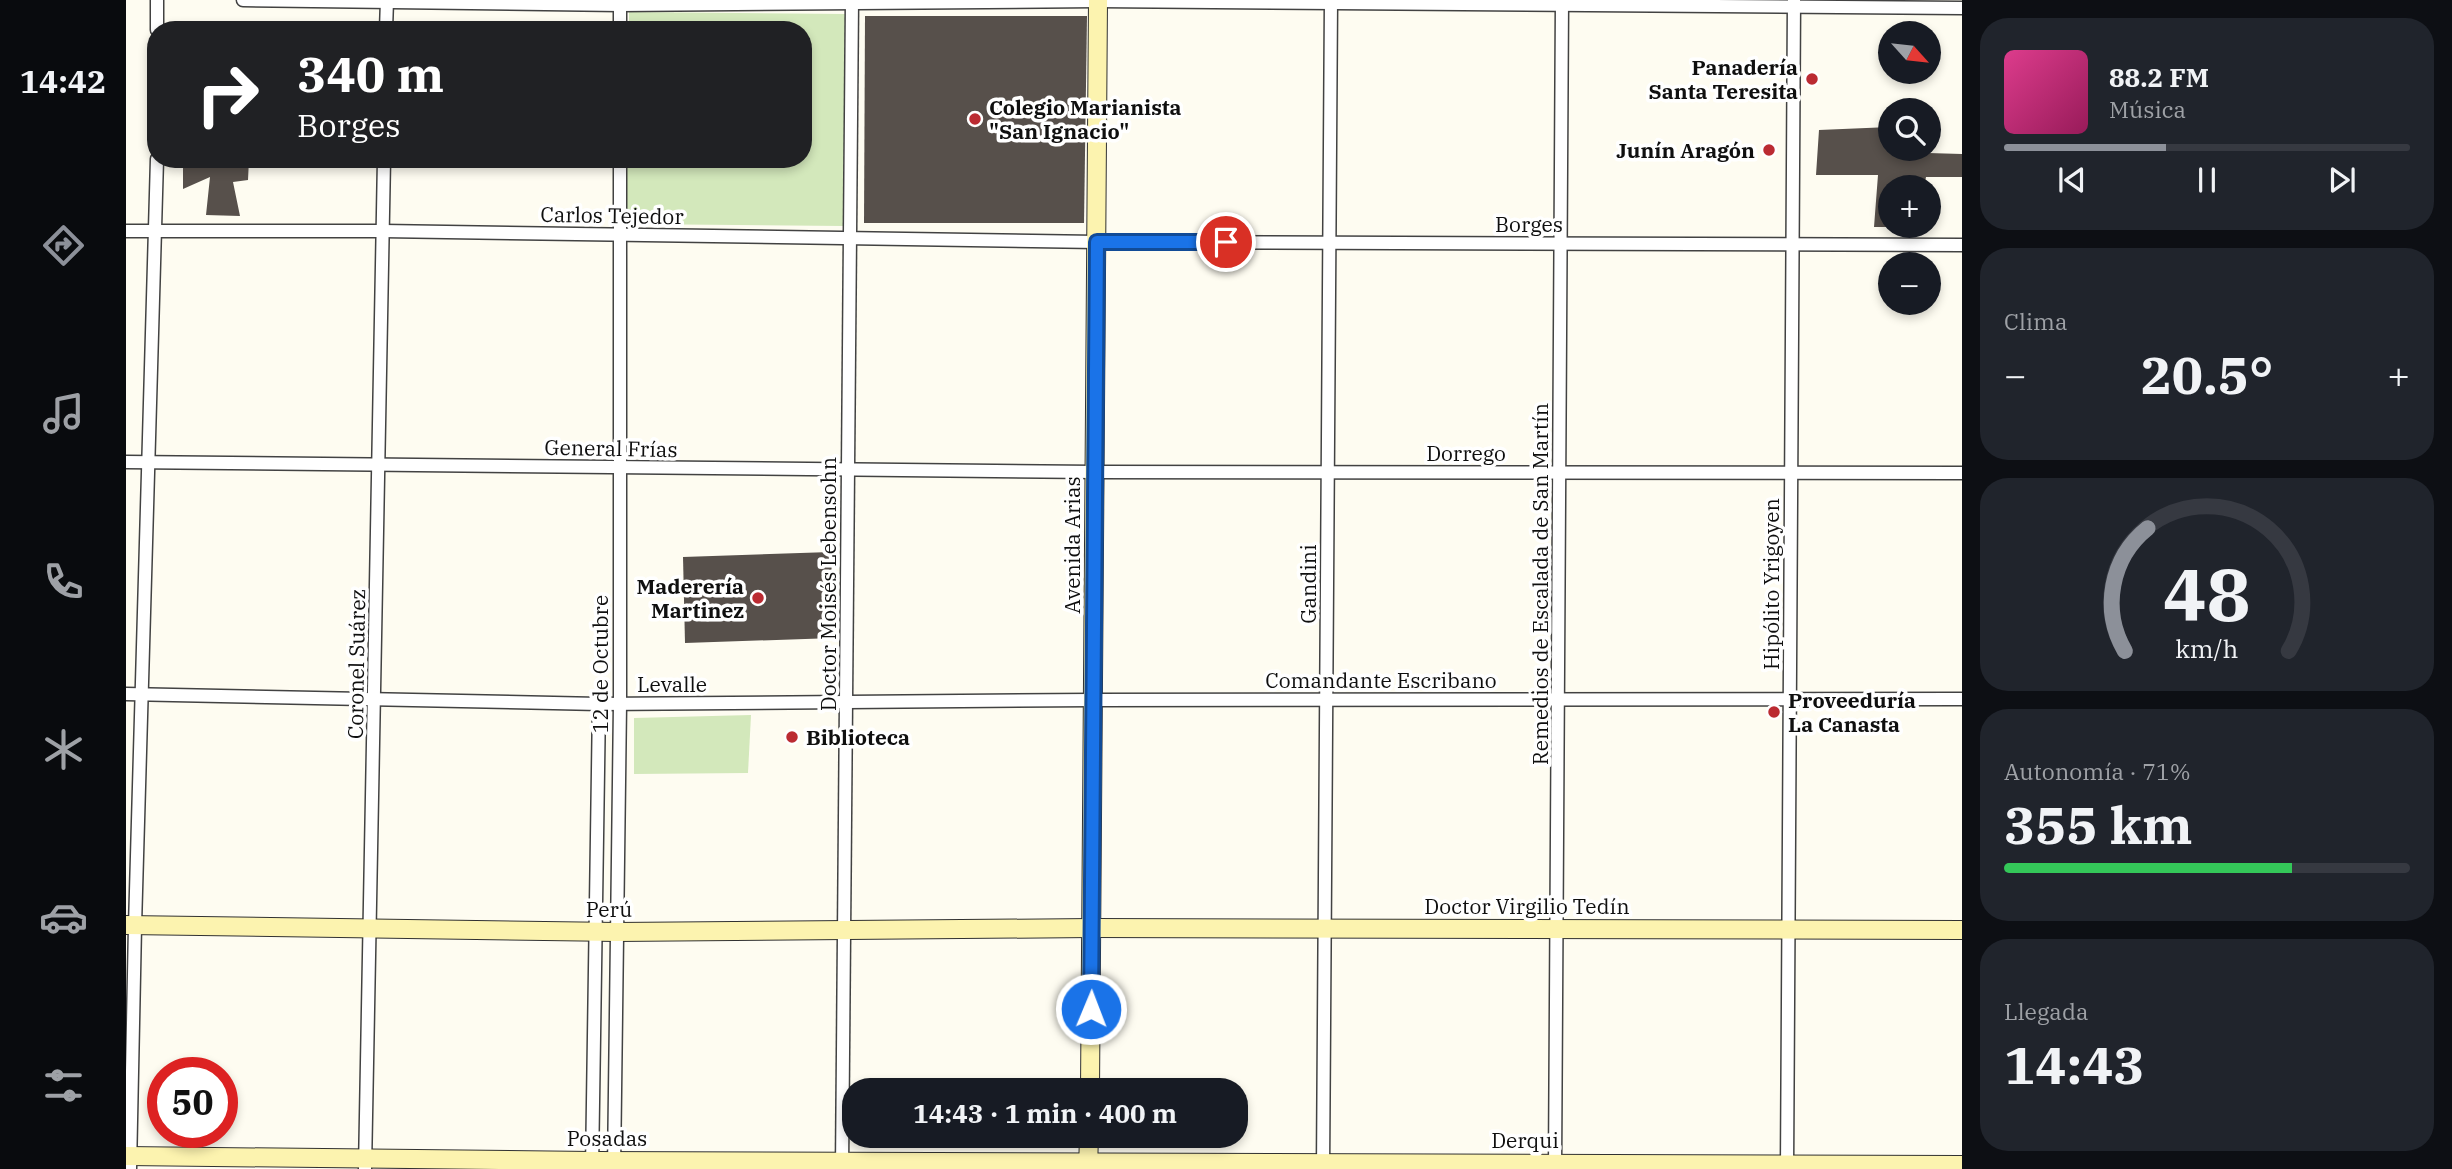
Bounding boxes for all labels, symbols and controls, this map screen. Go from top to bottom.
north arrow [1878,21,1941,84]
map controls [1878,21,1941,315]
text: 340 m [297,42,444,105]
icon: right [182,49,273,140]
place label: Panadería Santa Teresita [1649,53,1798,105]
text: 14:42 [20,60,106,102]
text: 88.2 FM [2109,60,2209,94]
marker: Panadería Santa Teresita [1804,71,1820,87]
place label: Colegio Marianista "San Ignacio" [989,93,1182,145]
text: Música [2109,94,2186,124]
button: search [1878,98,1941,161]
text: Borges [297,104,401,146]
marker: Colegio Marianista "San Ignacio" [967,111,983,127]
place label: Junín Aragón [1616,136,1755,164]
marker: Junín Aragón [1761,142,1777,158]
icon: previous [2053,161,2091,199]
icon: pause [2188,161,2226,199]
icon: next [2323,161,2361,199]
button: + [1878,175,1941,238]
street label: Carlos Tejedor [540,200,685,230]
street label: Borges [1495,210,1563,238]
pin [1196,212,1256,272]
icon: directions [39,221,88,270]
icon: arrive [1207,223,1245,261]
button: − [1878,252,1941,315]
text: Clima [2004,306,2068,336]
text: 20.5° [2141,341,2273,408]
text: − [2004,350,2027,399]
text: + [2387,350,2410,399]
icon: music [39,389,88,438]
street label: Remedios de Escalada de San Martín [1526,403,1554,765]
street label: General Frías [544,433,678,463]
street label: Dorrego [1426,439,1506,467]
street label: Doctor Moisés Lebensohn [814,457,842,711]
street label: Avenida Arias [1058,476,1086,614]
street label: Hipólito Yrigoyen [1757,498,1785,670]
street label: Gandini [1294,544,1322,624]
text: 48 [2163,546,2251,641]
icon: phone [39,557,88,606]
place label: Maderería Martinez [636,572,744,624]
street label: Coronel Suárez [341,589,371,739]
marker: Maderería Martinez [750,590,766,606]
street label: 12 de Octubre [586,595,614,733]
text: km/h [2175,631,2239,664]
street label: Comandante Escribano [1265,666,1497,694]
street label: Levalle [637,670,707,698]
place label: Proveeduría La Canasta [1788,686,1916,738]
marker: Proveeduría La Canasta [1766,704,1782,720]
place label: Biblioteca [806,723,910,751]
icon: climate [39,725,88,774]
marker: Biblioteca [784,729,800,745]
text: Autonomía · 71% [2004,756,2191,786]
text: 355 km [2004,791,2193,858]
street label: Doctor Virgilio Tedín [1424,892,1630,920]
icon: car [39,893,88,942]
street label: Perú [586,895,632,923]
position arrow [1054,972,1128,1046]
text: Llegada [2004,996,2088,1026]
text: 14:43 [2004,1031,2145,1098]
speed limit sign: 50 [147,1057,238,1148]
icon: filters [39,1061,88,1110]
text: 14:43 · 1 min · 400 m [913,1096,1177,1130]
street label: Posadas [567,1124,647,1152]
street label: Derqui [1491,1126,1559,1154]

